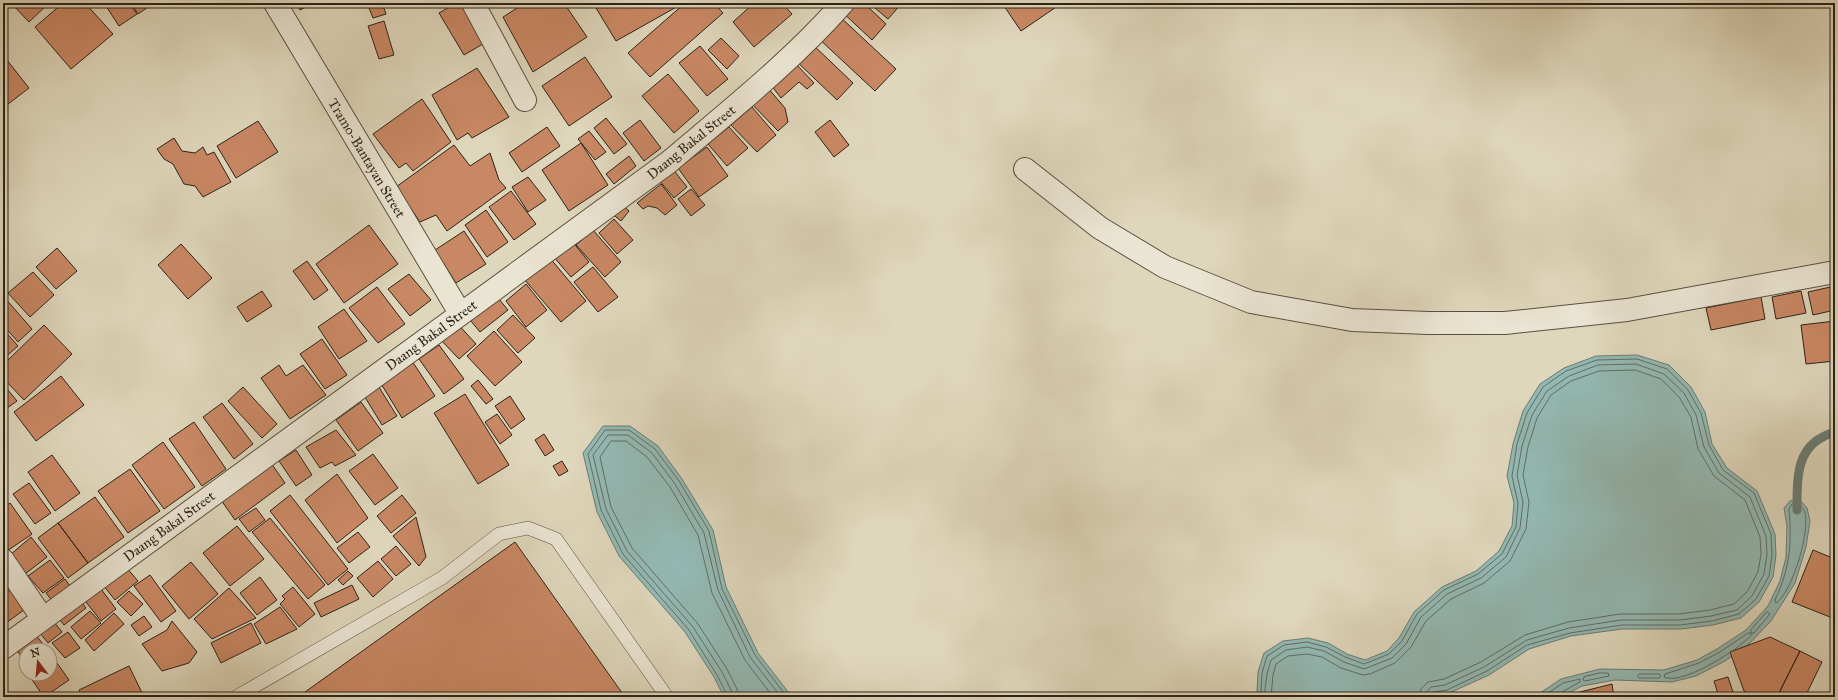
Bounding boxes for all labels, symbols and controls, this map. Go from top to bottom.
street label: Tramo-Bantayan Street [324,95,409,221]
street label: Daang Bakal Street [644,101,739,183]
street label: Daang Bakal Street [382,296,480,374]
street label: Daang Bakal Street [120,487,218,565]
north arrow [18,642,58,682]
text: N [29,645,42,660]

